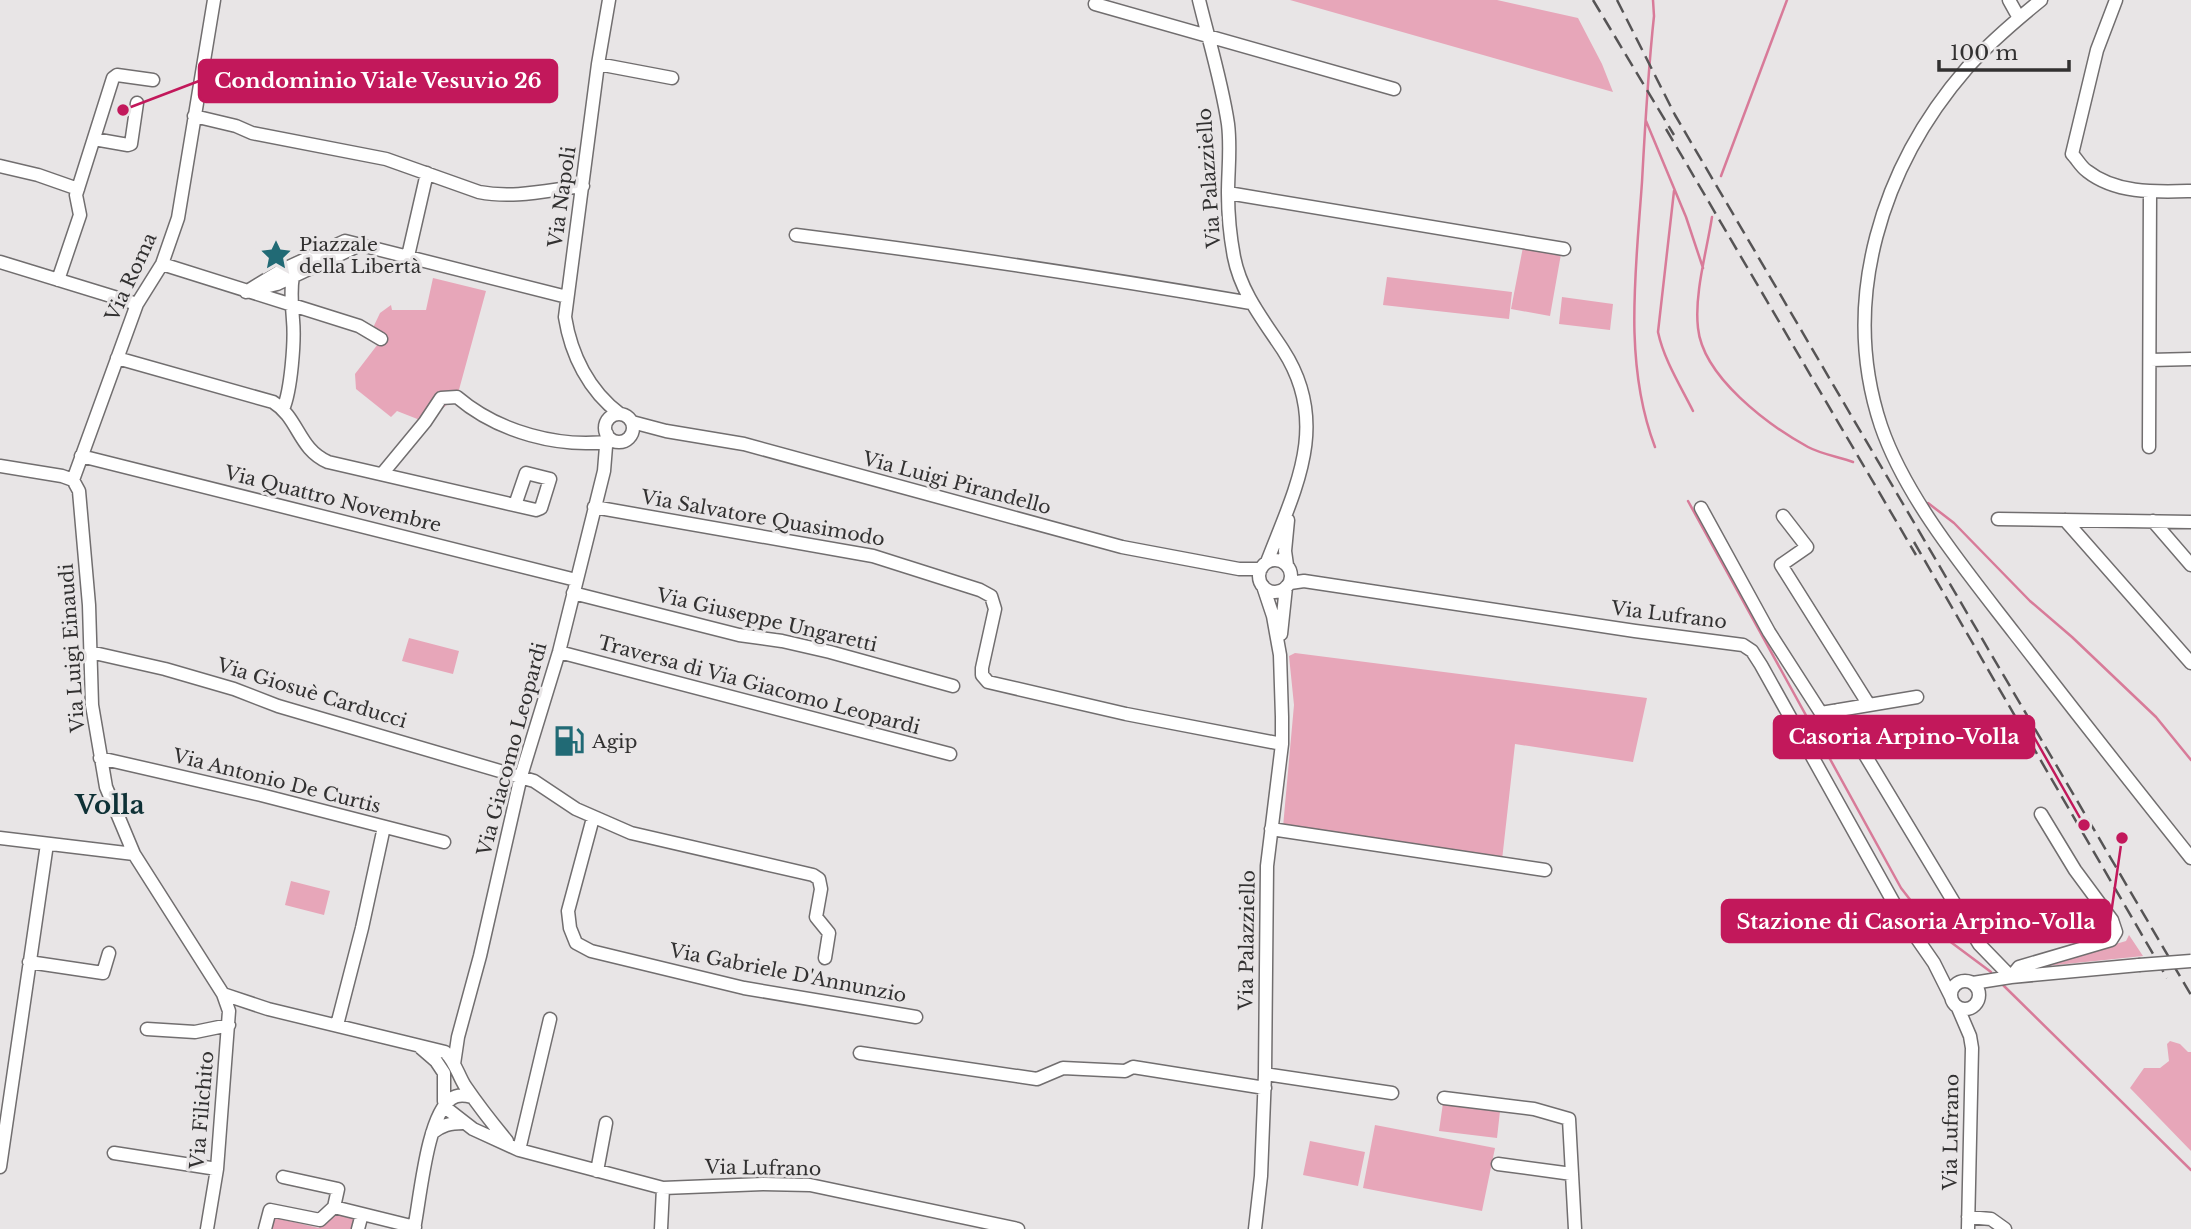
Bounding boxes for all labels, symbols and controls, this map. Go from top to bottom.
scale bar [1939,28,2068,72]
text: 100 m [1950,40,2018,66]
callout: Condominio Viale Vesuvio 26 [199,60,557,102]
text: Condominio Viale Vesuvio 26 [214,68,542,94]
street label: Via Palazziello [1193,107,1225,250]
street label: Via Napoli [543,144,581,250]
street label: Via Roma [100,229,162,326]
place label: Piazzale della Libertà [299,233,422,278]
place icon: Piazzale della Libertà [259,238,293,272]
street label: Via Luigi Pirandello [859,447,1054,519]
street label: Via Quattro Novembre [221,461,444,537]
street label: Via Salvatore Quasimodo [638,485,887,551]
street label: Via Luigi Einaudi [55,562,89,734]
street label: Via Giuseppe Ungaretti [653,583,880,657]
street label: Via Lufrano [1609,596,1728,634]
street label: Traversa di Via Giacomo Leopardi [595,631,923,739]
street label: Via Giacomo Leopardi [472,639,552,859]
street label: Via Giosuè Carducci [213,653,410,733]
callout: Casoria Arpino-Volla [1774,716,2034,758]
fuel station icon: Agip [552,724,586,758]
text: Casoria Arpino-Volla [1788,724,2020,750]
place label: Agip [591,730,637,753]
street label: Via Antonio De Curtis [170,744,383,818]
district label: Volla [74,789,145,821]
street label: Via Palazziello [1234,870,1260,1011]
callout: Stazione di Casoria Arpino-Volla [1722,900,2110,942]
text: Stazione di Casoria Arpino-Volla [1736,909,2096,935]
street label: Via Gabriele D'Annunzio [667,939,908,1007]
street label: Via Filichito [185,1050,219,1171]
street label: Via Lufrano [1938,1074,1964,1191]
street label: Via Lufrano [704,1155,821,1181]

